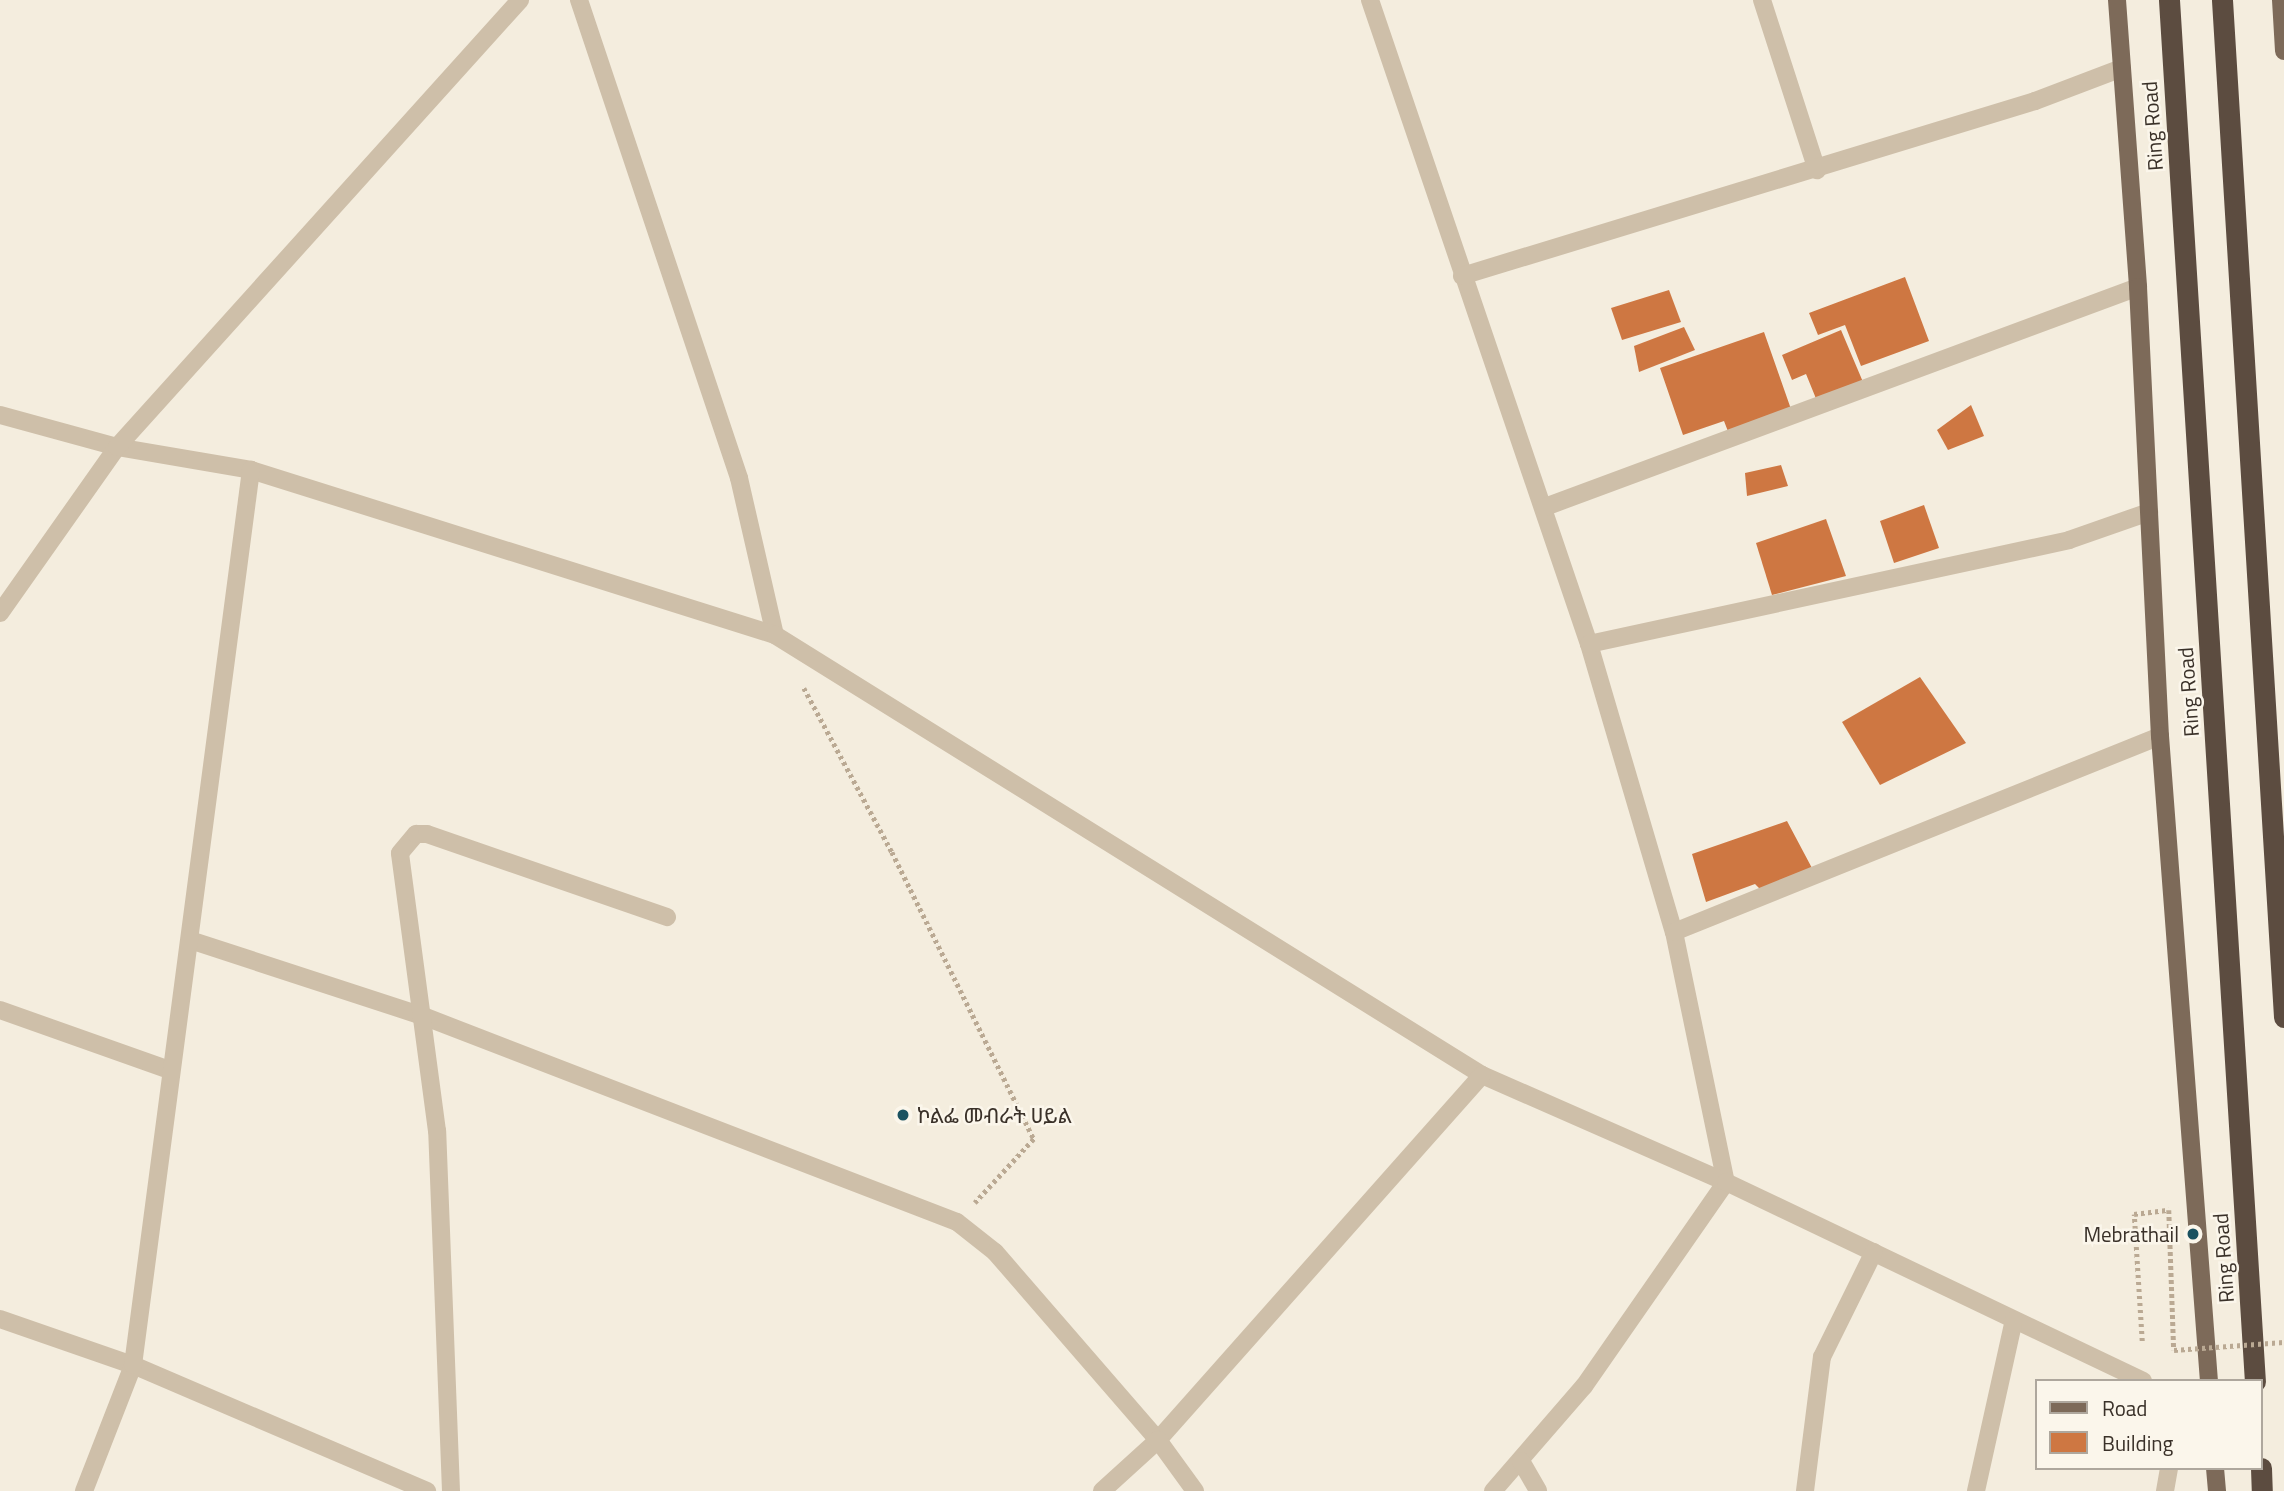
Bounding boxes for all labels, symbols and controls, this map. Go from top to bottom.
street label: Ring Road [2136,80,2168,172]
street label: Ring Road [2172,646,2204,738]
place label: ኮልፌ መብራት ሀይል [917,1102,1072,1128]
marker: ኮልፌ መብራት ሀይል [895,1107,911,1123]
street label: Ring Road [2207,1212,2239,1304]
place label: Mebrathail [2083,1221,2179,1247]
marker: Mebrathail [2185,1226,2201,1242]
legend [2036,1379,2263,1470]
text: Road [2102,1392,2147,1424]
text: Building [2102,1427,2173,1459]

